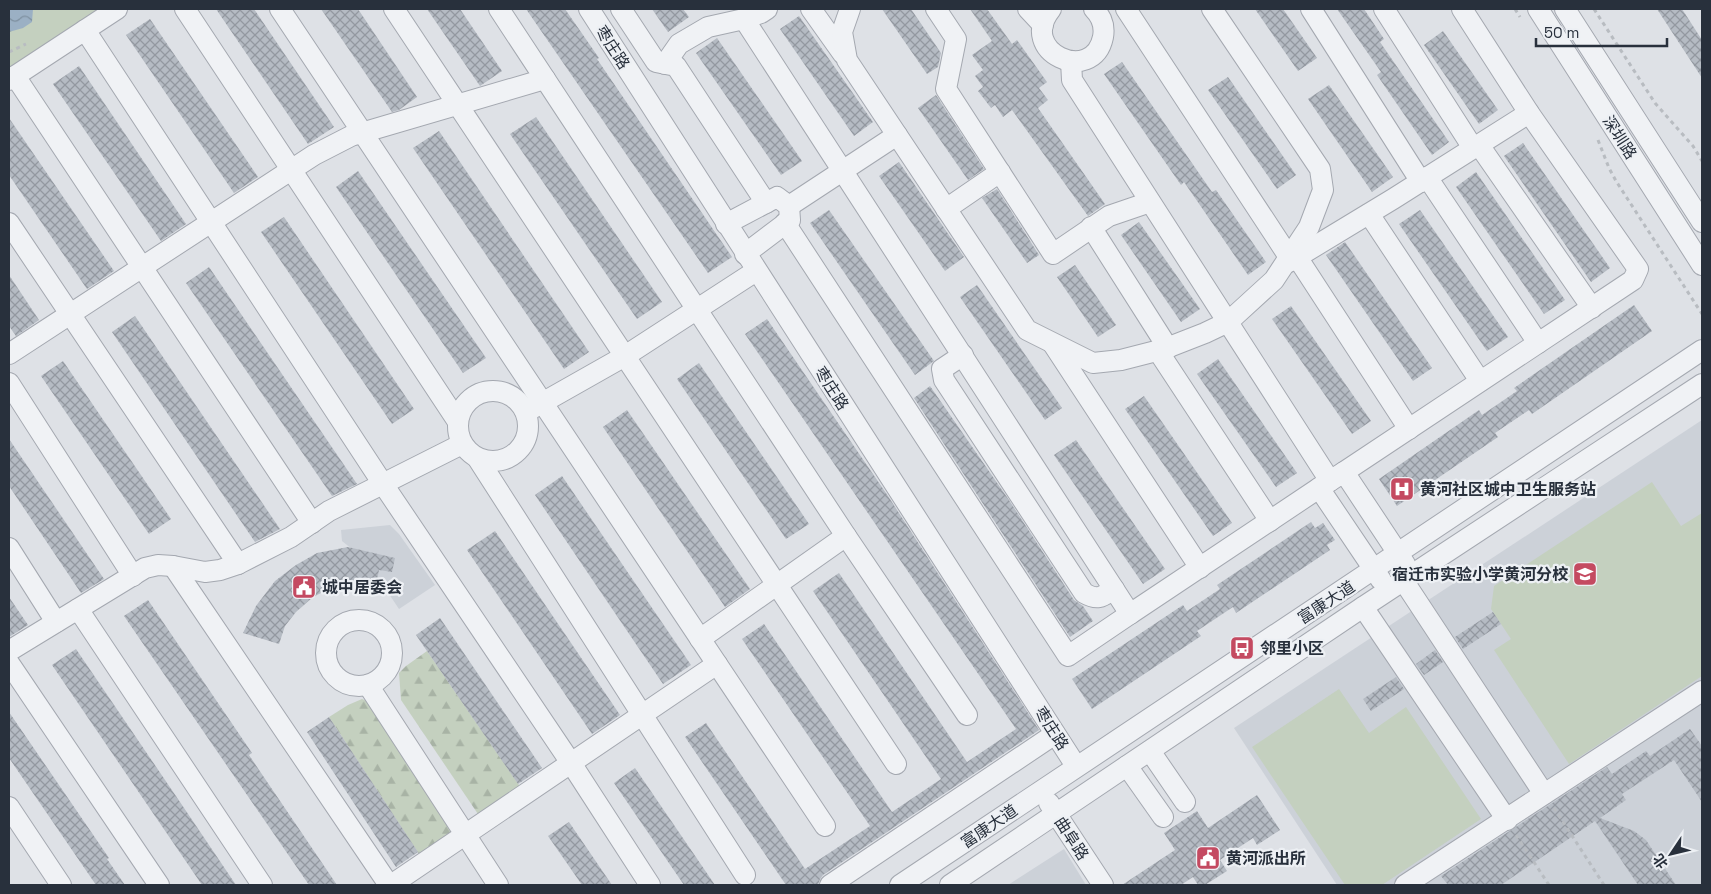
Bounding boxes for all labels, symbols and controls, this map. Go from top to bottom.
scale bar [1536,15,1667,47]
street label: 枣庄路 [591,21,634,73]
text: 50 m [1544,23,1579,42]
street label: 深圳路 [1598,111,1641,163]
street label: 枣庄路 [810,362,853,414]
hospital icon: 黄河社区城中卫生服务站 [1389,476,1415,502]
place label: 黄河社区城中卫生服务站 [1420,479,1596,500]
school or university icon: 宿迁市实验小学黄河分校 [1572,561,1598,587]
place label: 宿迁市实验小学黄河分校 [1392,564,1569,585]
public building icon: 城中居委会 [291,574,317,600]
street label: 富康大道 [1294,576,1359,629]
place label: 城中居委会 [322,577,402,598]
bus stop icon: 邻里小区 [1229,635,1255,661]
place label: 邻里小区 [1260,638,1324,659]
street label: 枣庄路 [1030,702,1073,754]
street label: 富康大道 [957,800,1022,853]
street label: 曲阜路 [1050,812,1093,864]
north arrow [1646,829,1696,879]
public building icon: 黄河派出所 [1195,845,1221,871]
place label: 黄河派出所 [1226,848,1306,869]
text: 北 [1649,851,1672,872]

